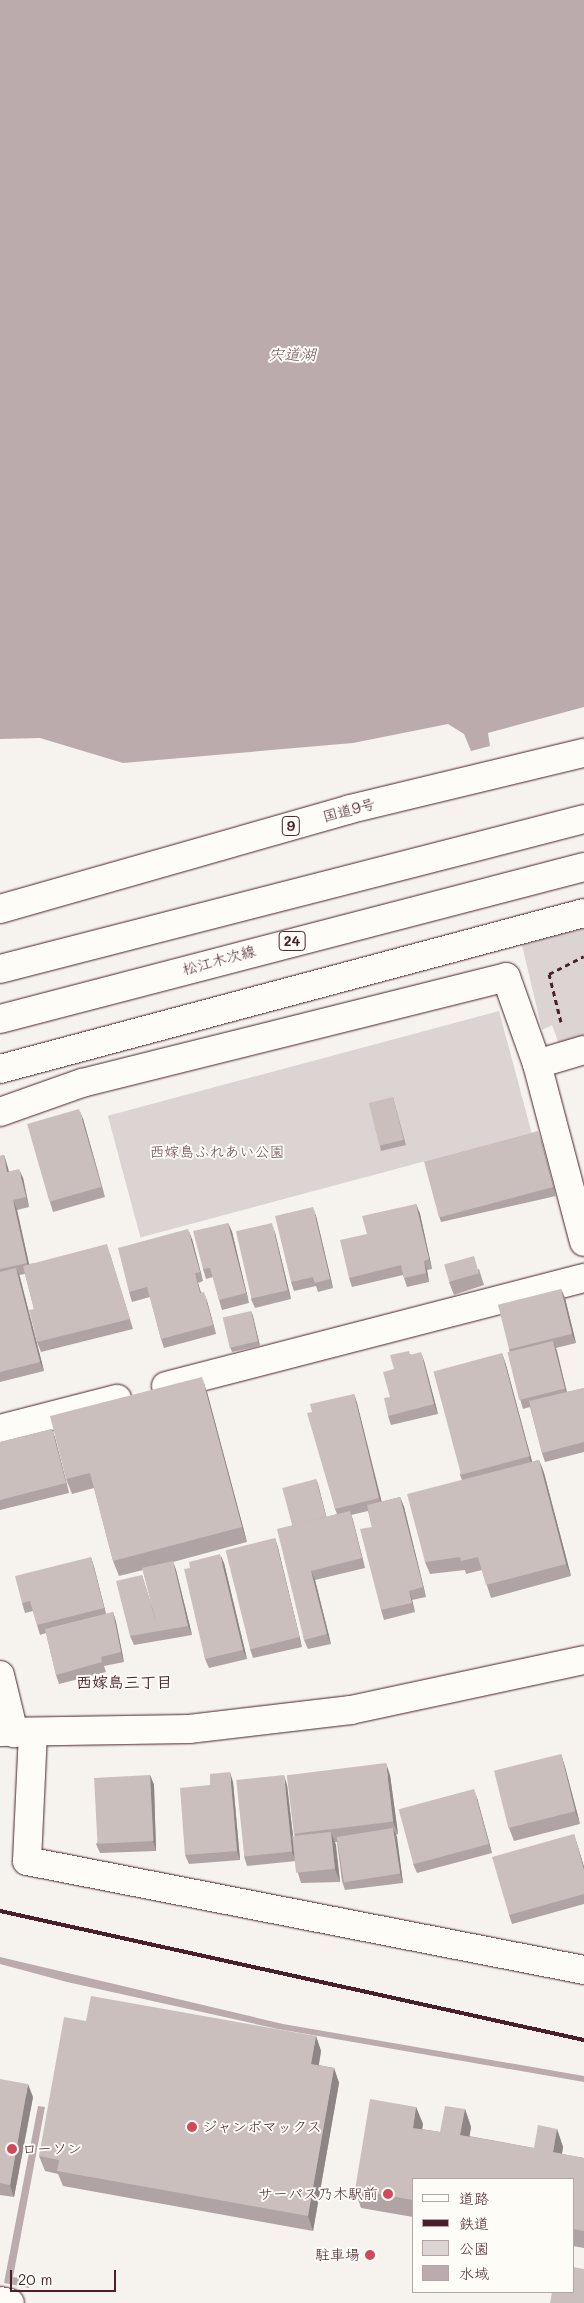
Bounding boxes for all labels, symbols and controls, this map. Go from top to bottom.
water label: 宍道湖 [268,344,316,364]
street label: 国道9号 [321,794,377,826]
road number: 9 [281,814,301,838]
road number: 24 [278,929,306,952]
street label: 松江木次線 [180,942,258,978]
park label: 西嫁島ふれあい公園 [150,1143,284,1161]
district label: 西嫁島三丁目 [76,1672,172,1692]
place label: ジャンボマックス [202,2118,322,2136]
marker: ジャンボマックス [186,2121,198,2133]
place label: ローソン [22,2140,82,2158]
marker: ローソン [6,2143,18,2155]
legend [412,2178,574,2293]
place label: サーパス乃木駅前 [258,2185,378,2203]
marker: サーパス乃木駅前 [382,2188,394,2200]
text: 道路 [459,2188,489,2208]
text: 鉄道 [459,2213,489,2233]
text: 公園 [459,2238,489,2258]
place label: 駐車場 [315,2246,360,2264]
marker: 駐車場 [364,2249,376,2261]
scale bar [12,2260,119,2292]
text: 水域 [459,2263,489,2283]
text: 20 m [18,2269,52,2289]

